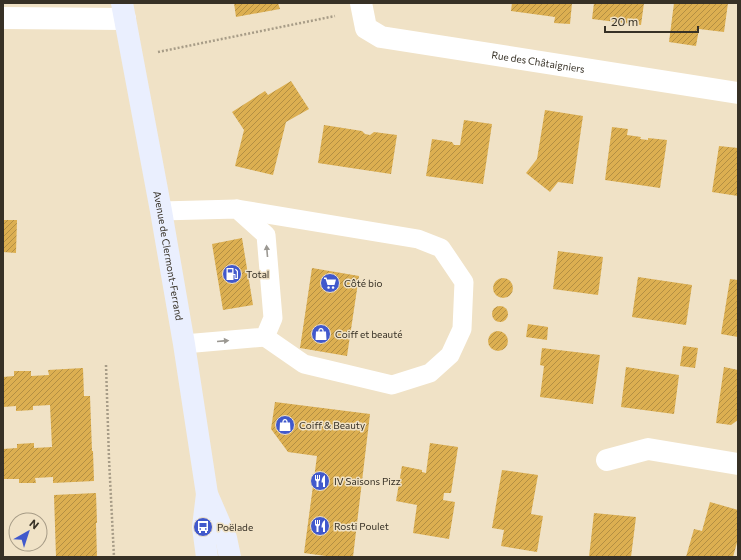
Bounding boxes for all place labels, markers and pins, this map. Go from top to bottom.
fuel station icon: Total [221,263,243,285]
place label: Total [246,268,269,280]
supermarket icon: Côté bio [319,272,341,294]
place label: Côté bio [344,277,382,289]
shop icon: Coiff et beauté [310,323,332,345]
place label: Coiff et beauté [335,328,403,340]
shop icon: Coiff & Beauty [274,414,296,436]
place label: Coiff & Beauty [299,419,365,431]
restaurant icon: IV Saisons Pizz [309,470,331,492]
place label: IV Saisons Pizz [334,475,401,487]
restaurant icon: Rosti Poulet [309,515,331,537]
bus stop icon: Poëlade [192,516,214,538]
place label: Rosti Poulet [334,520,389,532]
place label: Poëlade [217,521,253,533]

